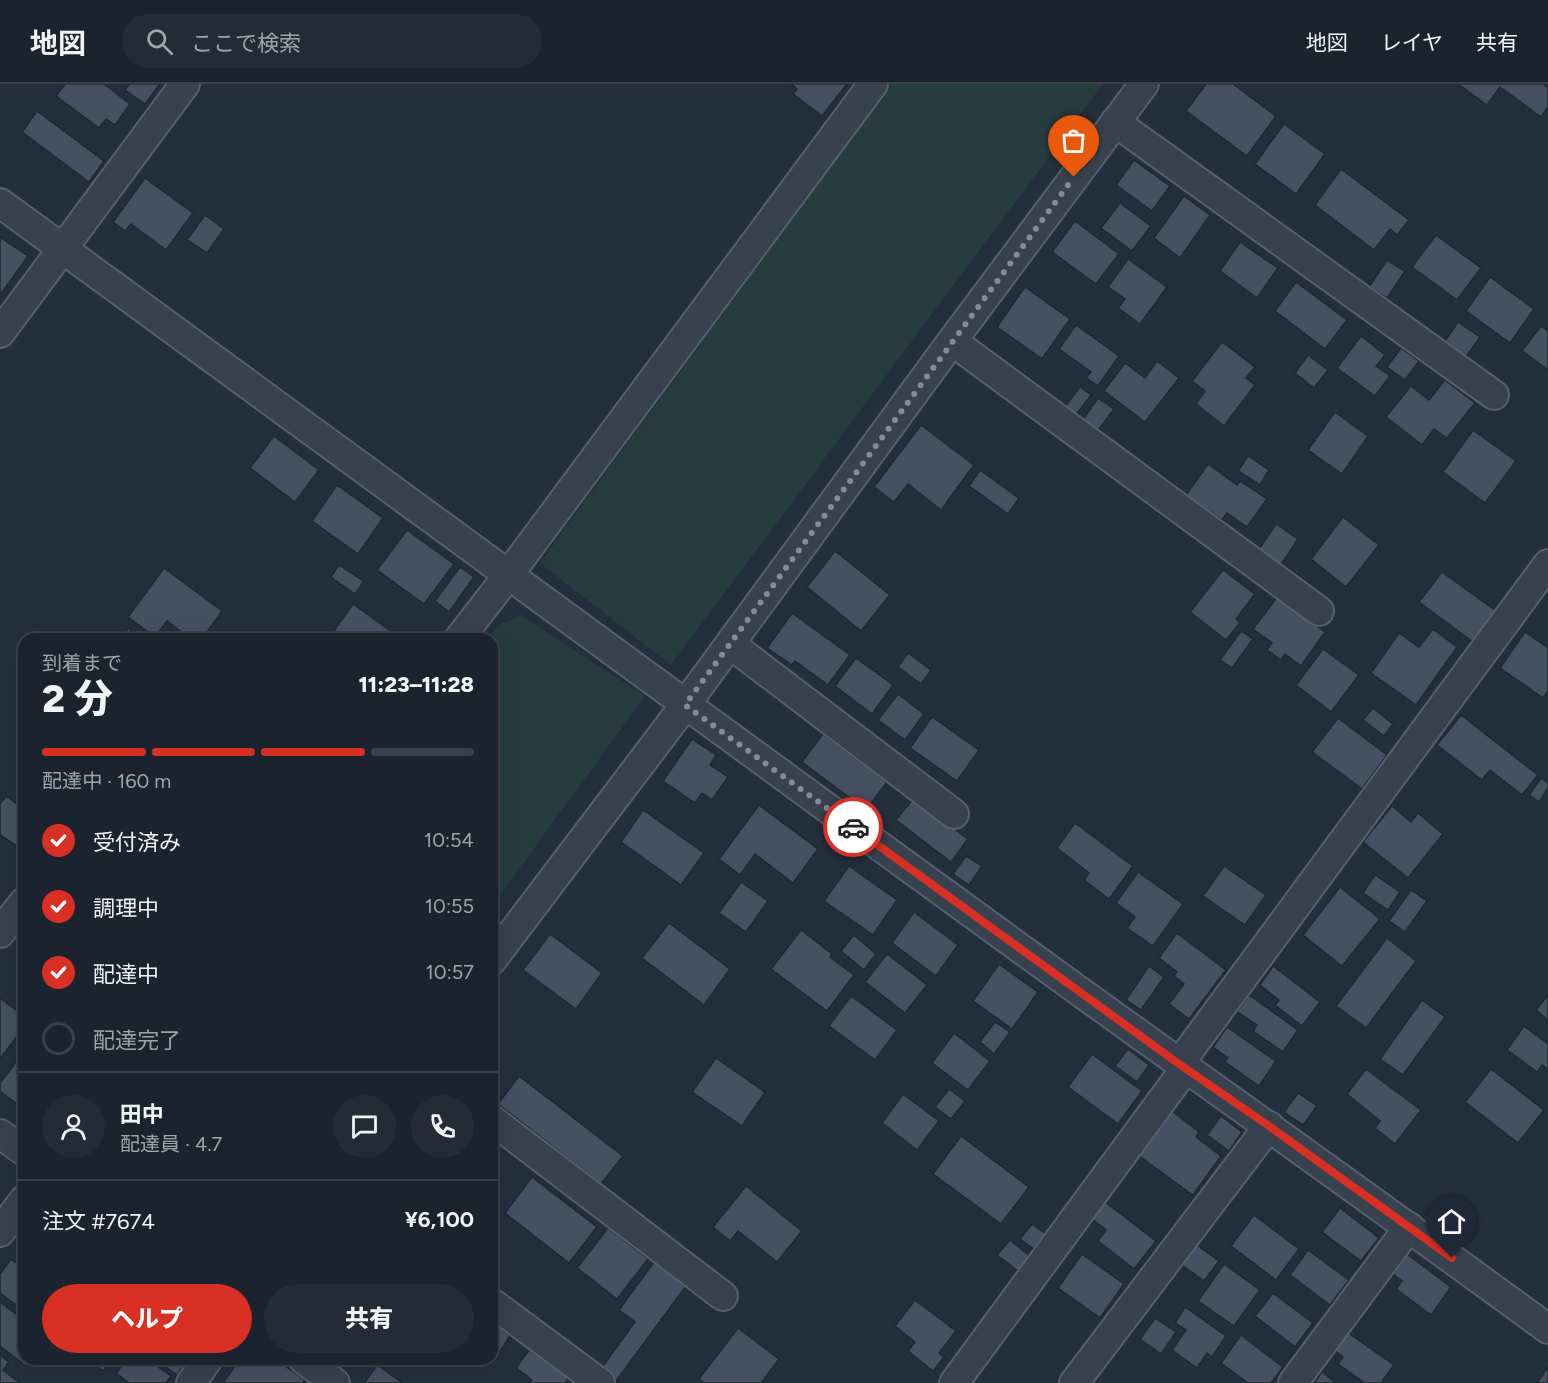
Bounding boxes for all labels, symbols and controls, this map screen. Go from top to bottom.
search box [122,14,542,68]
icon: search [143,25,176,58]
text: 地図 [30,26,86,60]
text: ここで検索 [191,30,301,57]
text: 地図 [1306,30,1348,55]
text: レイヤ [1381,30,1443,55]
text: 共有 [1476,30,1518,55]
pin [1048,115,1099,177]
icon: bag [1057,124,1090,157]
text: 到着まで [42,651,122,675]
text: 11:23–11:28 [358,671,474,698]
text: 2 分 [42,675,113,722]
text: 配達中 · 160 m [42,769,171,793]
courier [823,797,883,857]
icon: car [837,811,870,844]
icon: check [42,824,75,857]
text: 10:54 [424,828,474,852]
text: 受付済み [93,829,181,856]
icon: check [42,890,75,923]
text: 10:55 [425,894,474,918]
text: 調理中 [93,895,159,922]
icon: check [42,956,75,989]
text: 10:57 [426,960,474,984]
text: 配達中 [93,961,159,988]
text: 配達完了 [93,1027,181,1054]
button: person [42,1095,105,1158]
button: chat [333,1095,396,1158]
button: phone [411,1095,474,1158]
text: 田中 [120,1101,164,1128]
text: 配達員 · 4.7 [120,1132,222,1156]
pin [1426,1196,1477,1258]
icon: home [1435,1205,1468,1238]
text: ¥6,100 [405,1206,474,1233]
text: 注文 #7674 [42,1208,155,1235]
button: ヘルプ [42,1284,252,1353]
button: 共有 [264,1284,474,1353]

